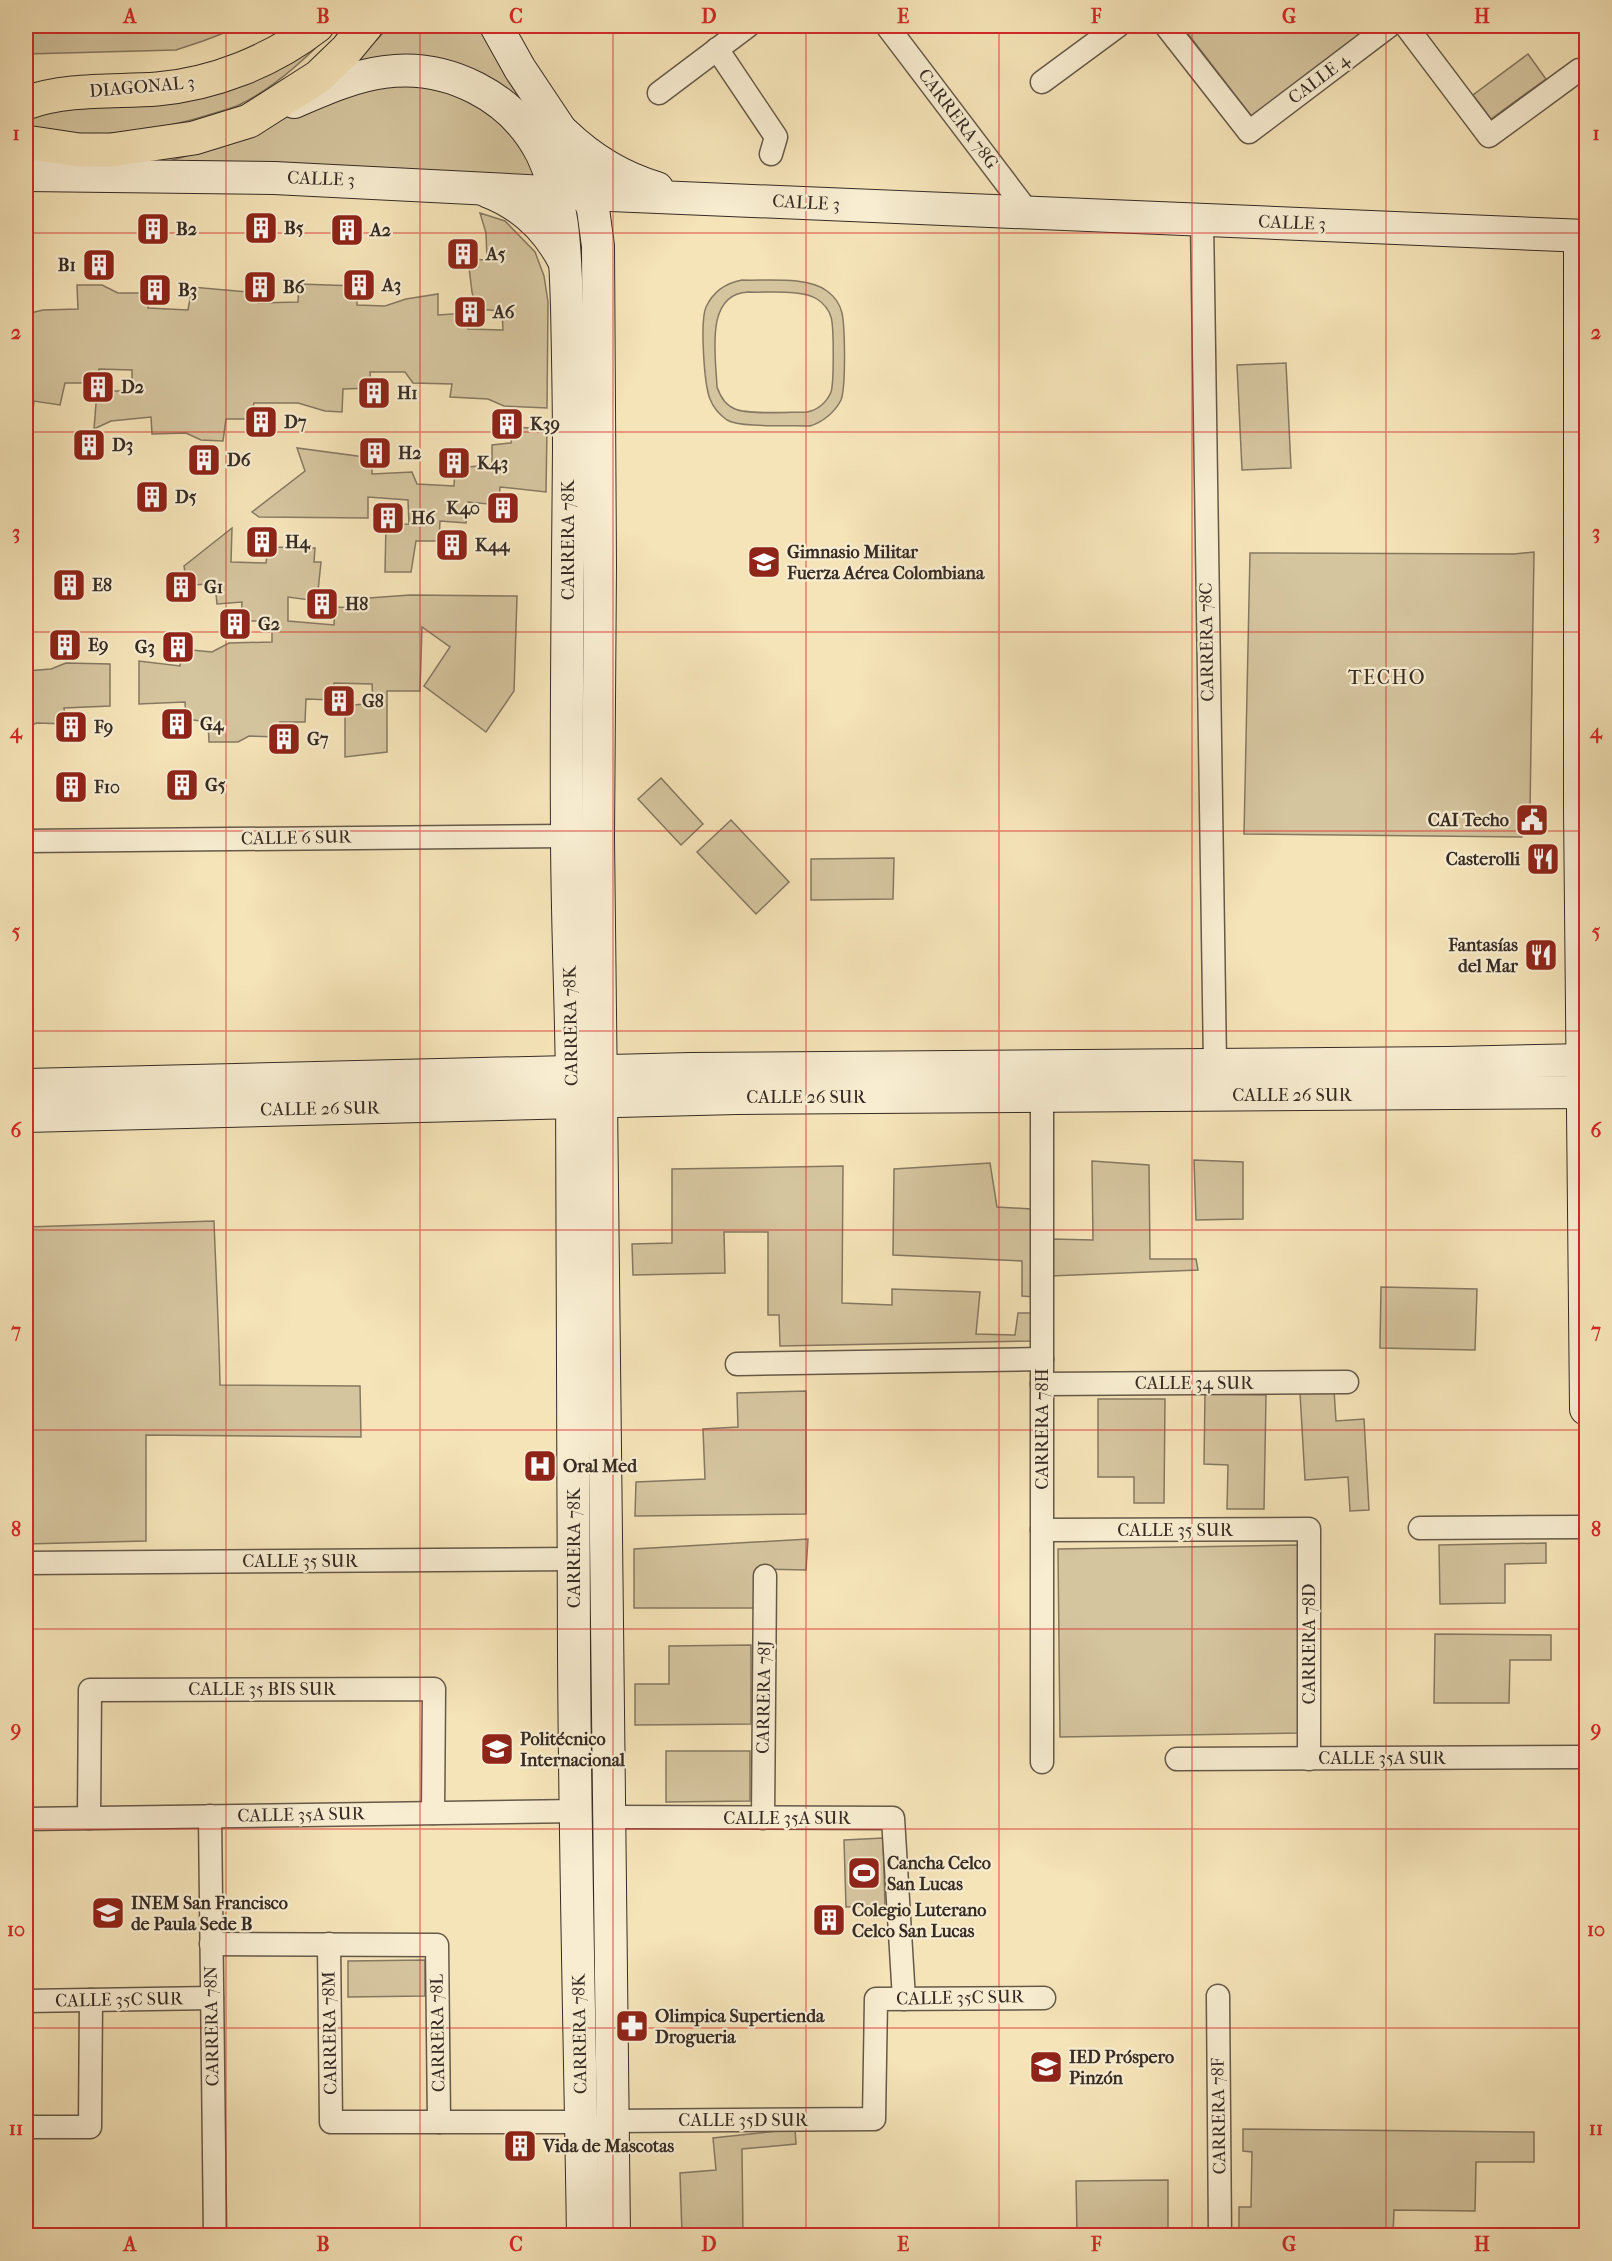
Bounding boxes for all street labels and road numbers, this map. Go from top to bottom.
street label: CALLE 4 [1284,49,1354,109]
street label: CARRERA 78G [914,65,1003,173]
street label: DIAGONAL 3 [88,72,196,102]
street label: CALLE 3 [287,167,355,191]
street label: CALLE 3 [772,191,840,215]
street label: CALLE 3 [1258,211,1326,235]
street label: CARRERA 78K [558,479,579,600]
street label: CARRERA 78C [1195,582,1219,702]
street label: CALLE 6 SUR [241,827,352,849]
street label: CARRERA 78K [559,965,583,1086]
street label: CALLE 26 SUR [1232,1085,1353,1106]
street label: CALLE 26 SUR [746,1087,867,1108]
street label: CALLE 26 SUR [260,1097,381,1121]
street label: CARRERA 78H [1032,1368,1053,1490]
street label: CALLE 34 SUR [1135,1373,1254,1394]
street label: CARRERA 78K [564,1487,585,1608]
street label: CALLE 35 SUR [1117,1520,1234,1541]
street label: CALLE 35 SUR [242,1551,359,1572]
street label: CARRERA 78D [1299,1584,1320,1704]
street label: CARRERA 78J [753,1640,775,1754]
street label: CALLE 35 BIS SUR [188,1679,337,1700]
street label: CALLE 35A SUR [1318,1748,1447,1769]
street label: CALLE 35A SUR [237,1803,366,1827]
street label: CALLE 35A SUR [723,1808,852,1829]
street label: CARRERA 78N [200,1965,224,2087]
street label: CARRERA 78M [318,1971,342,2095]
street label: CARRERA 78K [568,1973,592,2094]
street label: CARRERA 78L [426,1974,450,2092]
street label: CALLE 35C SUR [896,1986,1025,2010]
street label: CALLE 35C SUR [55,1988,184,2012]
street label: CARRERA 78F [1207,2057,1231,2175]
street label: CALLE 35D SUR [678,2110,809,2131]

